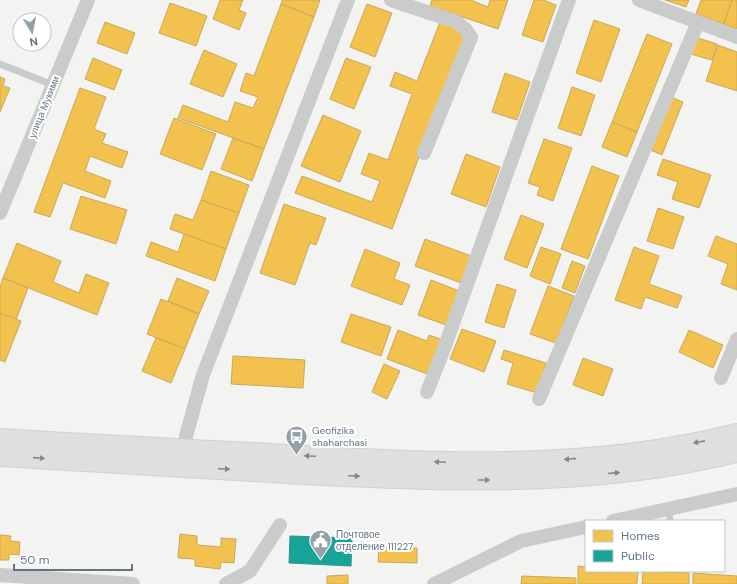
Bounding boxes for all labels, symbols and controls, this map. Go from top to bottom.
north arrow [12,12,52,52]
text: N [29,34,39,49]
street label: улица Мукими [26,74,62,140]
bus stop icon: Geofizika shaharchasi [284,423,310,456]
place label: Geofizika shaharchasi [312,424,367,449]
one-way arrow [693,439,705,445]
one-way arrow [304,453,316,460]
one-way arrow [33,455,45,462]
one-way arrow [564,455,576,462]
one-way arrow [434,459,446,466]
one-way arrow [218,466,230,473]
one-way arrow [608,469,620,476]
one-way arrow [348,473,361,479]
one-way arrow [478,477,491,483]
legend [585,520,725,572]
public building icon: Почтовое отделение 111227 [307,527,333,560]
place label: Почтовое отделение 111227 [336,528,413,553]
text: Homes [621,528,660,544]
scale bar [14,546,132,572]
text: Public [621,548,655,564]
text: 50 m [20,552,49,568]

